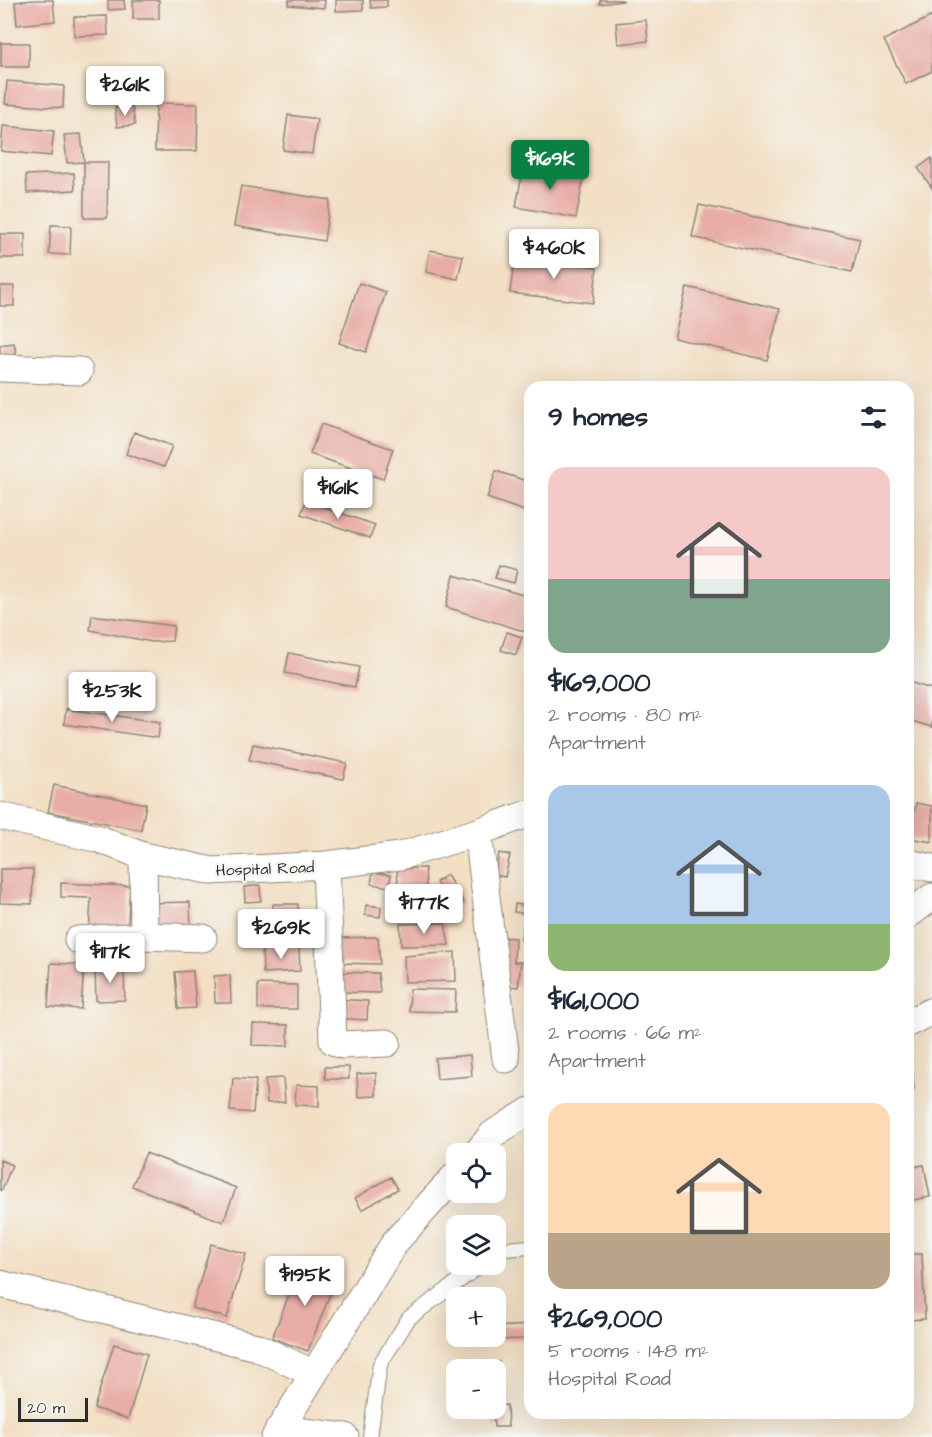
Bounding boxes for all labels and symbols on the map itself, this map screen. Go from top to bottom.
pin: $261K [83,66,167,117]
pin: $169K [508,140,592,191]
pin: $460K [512,229,596,280]
pin: $161K [296,469,380,520]
pin: $253K [70,672,154,723]
street label: Hospital Road [216,856,315,882]
pin: $177K [382,884,466,935]
pin: $269K [239,909,323,960]
pin: $117K [68,933,152,984]
pin: $195K [263,1256,347,1307]
scale bar [18,1395,88,1422]

